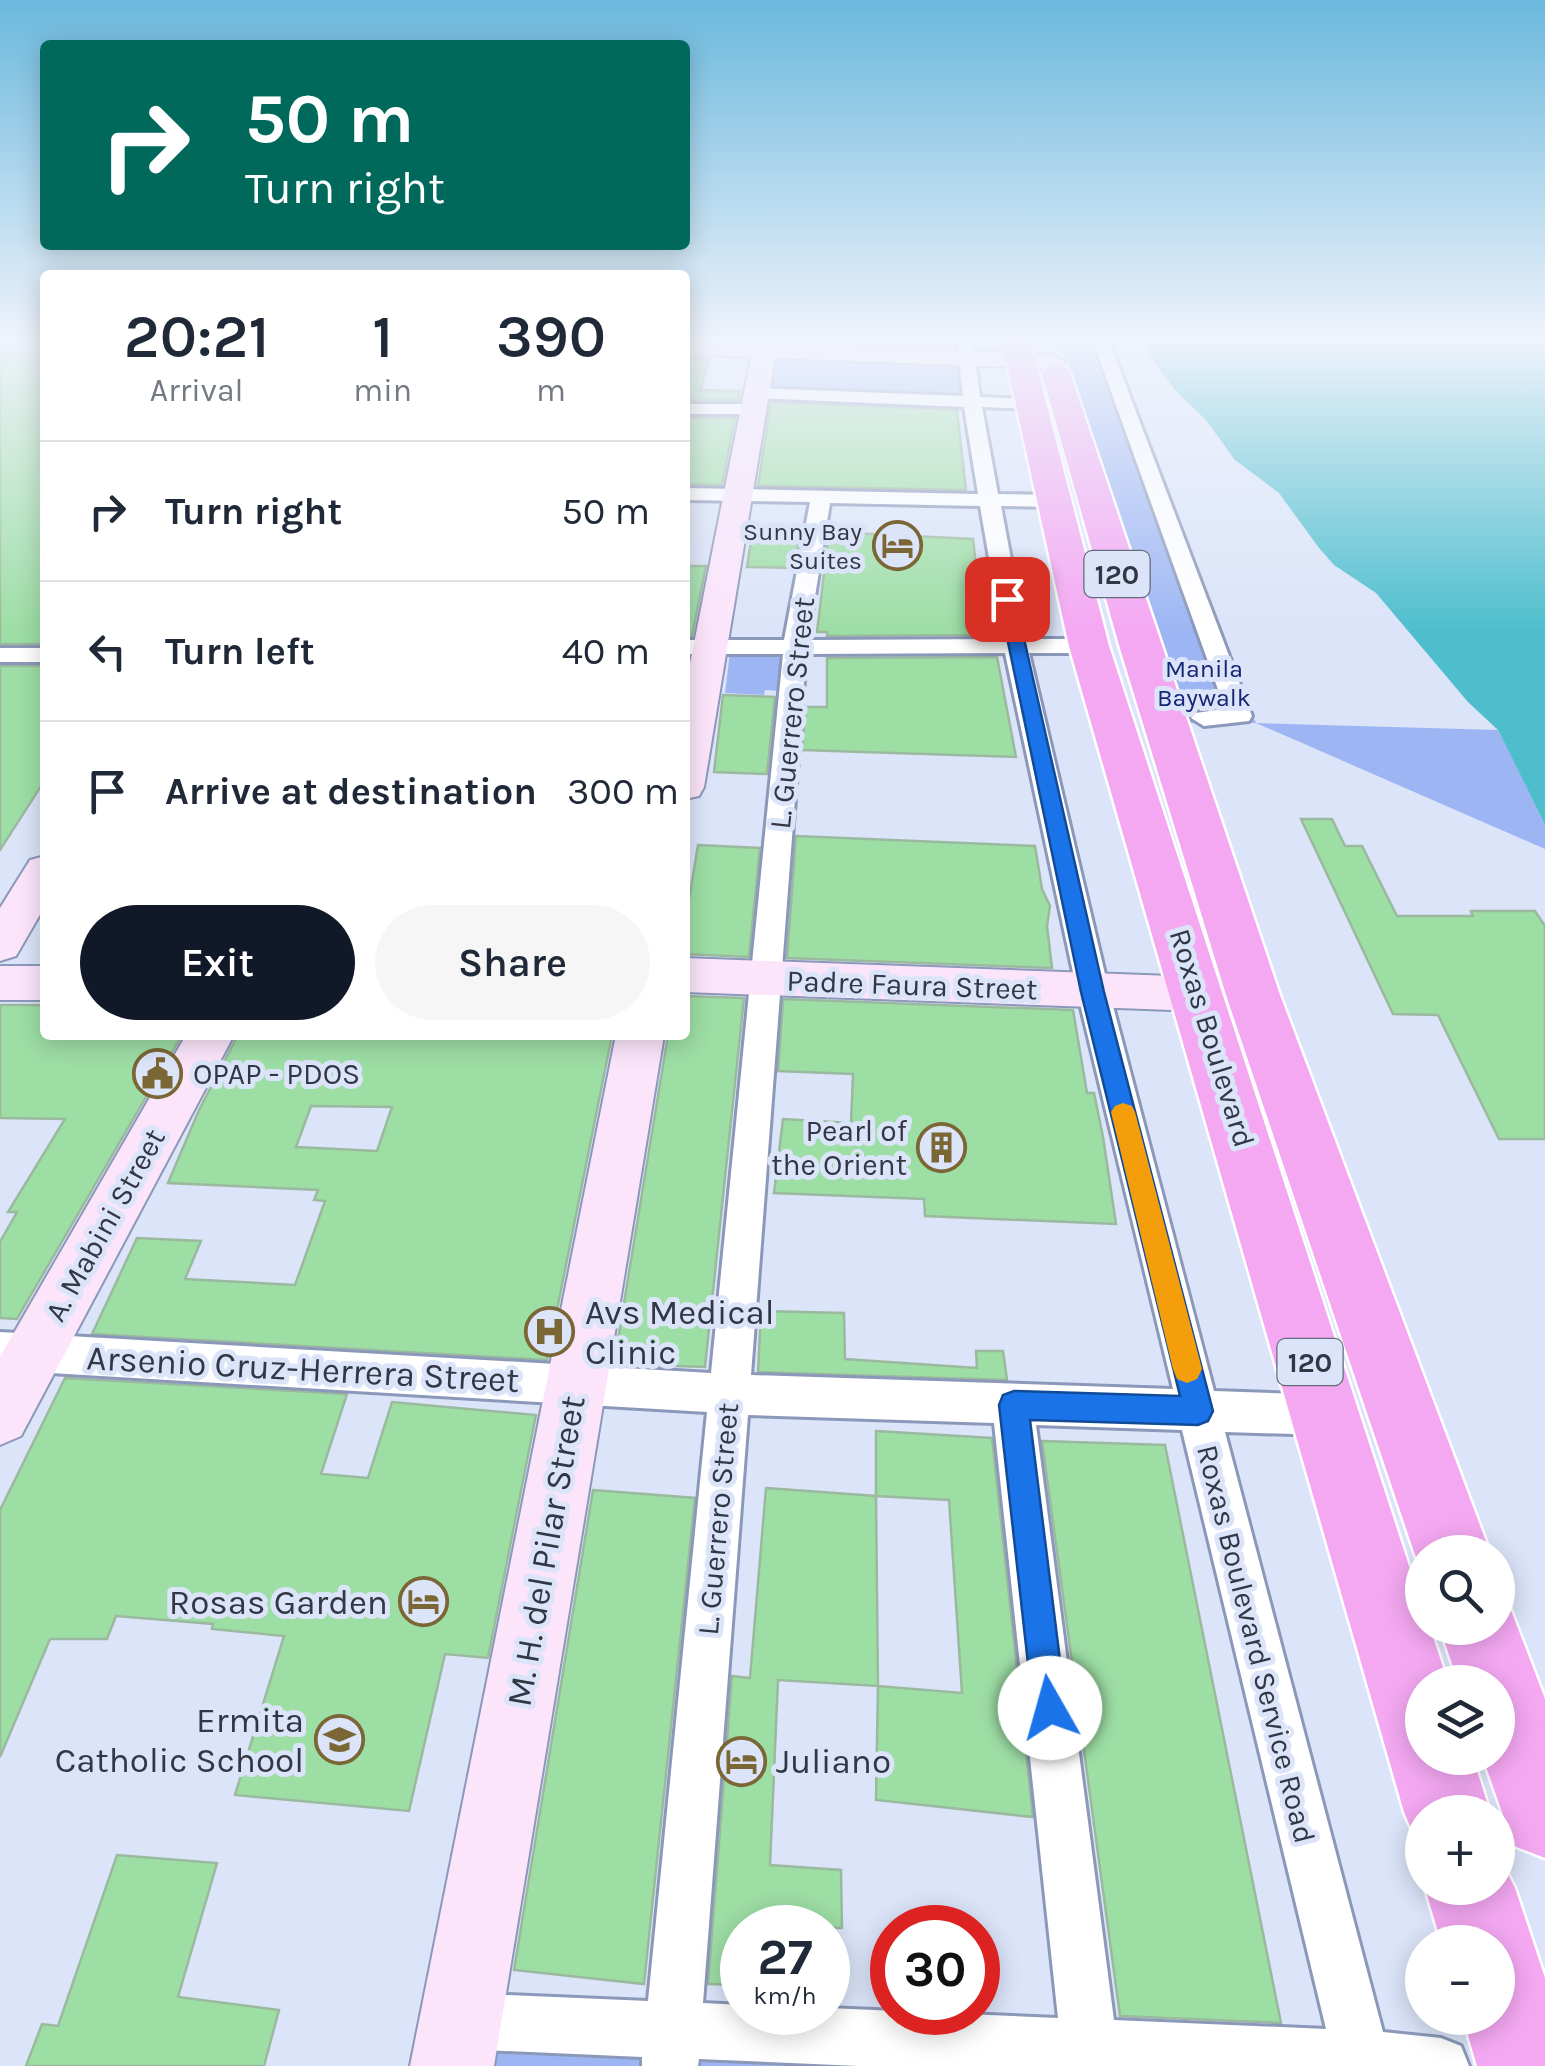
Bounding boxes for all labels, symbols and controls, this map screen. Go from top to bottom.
text: 50 m [245,78,414,160]
icon: right [80,80,210,210]
text: Turn right [245,162,445,214]
text: 20:21 [124,302,269,372]
text: 1 [372,302,393,372]
text: 390 [496,302,606,372]
text: Arrival [150,372,244,409]
text: min [353,372,412,409]
text: m [536,372,566,409]
icon: right [80,484,135,539]
text: Turn right [165,489,342,534]
text: 50 m [561,489,650,534]
place label: Sunny Bay Suites [743,517,862,575]
hotel icon: Sunny Bay Suites [871,519,923,571]
road number: 120 [1084,551,1150,597]
pin [965,557,1050,642]
icon: arrive [980,572,1035,627]
street label: L. Guerrero Street [762,595,822,831]
icon: left [80,624,135,679]
text: Turn left [165,629,315,674]
text: 40 m [562,629,650,674]
park label: Manila Baywalk [1157,654,1251,712]
icon: arrive [80,764,135,819]
text: Arrive at destination [165,769,537,814]
text: 300 m [567,769,679,814]
button: Exit [80,905,355,1020]
button: Share [375,905,650,1020]
street label: Roxas Boulevard [1162,924,1262,1152]
street label: Padre Faura Street [786,963,1038,1007]
public building icon: OPAP - PDOS [132,1048,184,1100]
place label: OPAP - PDOS [193,1056,360,1092]
place label: Pearl of the Orient [771,1113,908,1183]
street label: A. Mabini Street [37,1122,173,1328]
building icon: Pearl of the Orient [916,1122,968,1174]
place label: Avs Medical Clinic [585,1292,775,1373]
hospital icon: Avs Medical Clinic [524,1306,576,1358]
street label: Arsenio Cruz-Herrera Street [86,1337,520,1401]
road number: 120 [1278,1339,1342,1385]
street label: M. H. del Pilar Street [498,1392,594,1710]
street label: L. Guerrero Street [690,1401,746,1637]
street label: Roxas Boulevard Service Road [1189,1441,1323,1847]
map controls [1405,1535,1515,2035]
button: search [1405,1535,1515,1645]
hotel icon: Rosas Garden [397,1576,449,1628]
place label: Rosas Garden [169,1582,388,1623]
position arrow [998,1656,1102,1760]
button: layers [1405,1665,1515,1775]
place label: Ermita Catholic School [55,1700,304,1781]
school or university icon: Ermita Catholic School [313,1714,365,1766]
hotel icon: Juliano [715,1735,767,1787]
place label: Juliano [776,1741,891,1782]
button: + [1405,1795,1515,1905]
speed limit sign: 30 [870,1905,1000,2035]
button: − [1405,1925,1515,2035]
text: 27 [757,1928,813,1987]
text: km/h [753,1981,817,2010]

